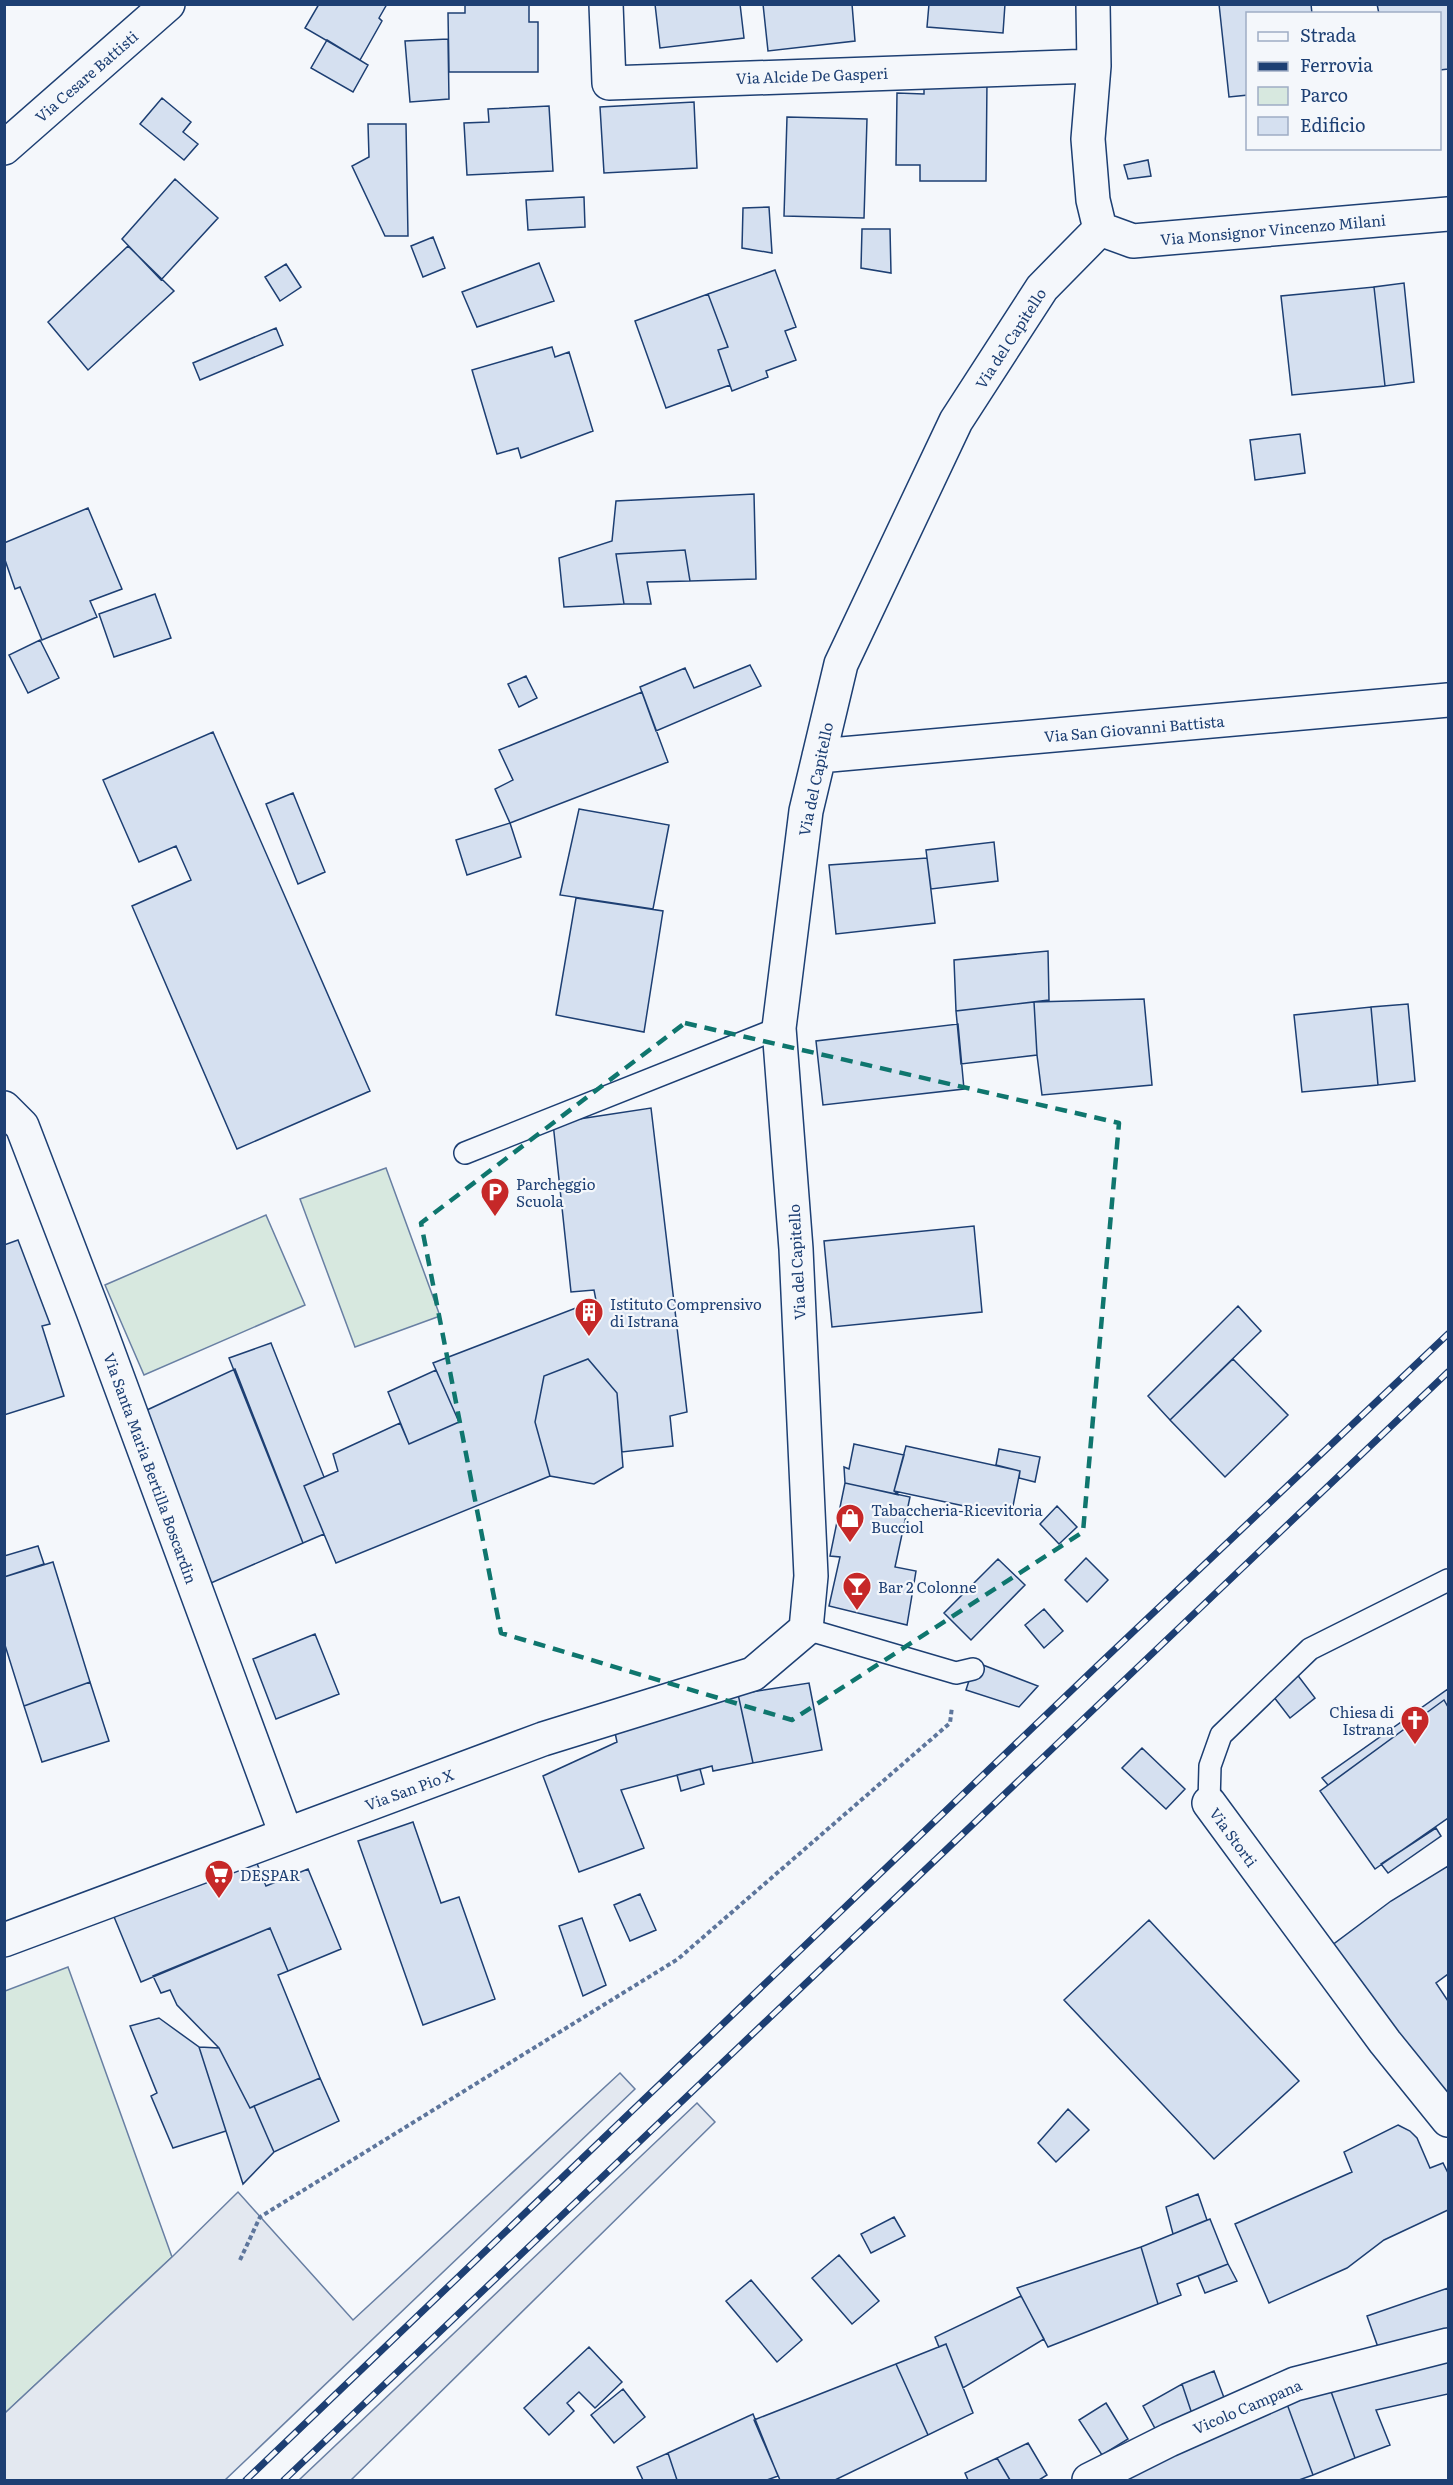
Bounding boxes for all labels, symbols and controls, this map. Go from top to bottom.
legend [1246,12,1441,150]
text: Strada [1300,21,1357,48]
street label: Via Cesare Battisti [29,25,143,127]
text: Ferrovia [1300,51,1373,78]
street label: Via Alcide De Gasperi [735,61,889,89]
text: Parco [1300,81,1348,108]
text: Edificio [1300,111,1366,138]
street label: Via Monsignor Vincenzo Milani [1159,208,1387,250]
street label: Via del Capitello [969,283,1051,393]
street label: Via San Giovanni Battista [1043,709,1226,747]
street label: Via del Capitello [792,720,838,838]
place label: Parcheggio Scuola [516,1172,596,1212]
parking icon: Parcheggio Scuola [479,1176,511,1218]
street label: Via del Capitello [781,1203,811,1320]
place label: Istituto Comprensivo di Istrana [610,1292,762,1332]
building icon: Istituto Comprensivo di Istrana [573,1296,605,1338]
street label: Via Santa Maria Bertilla Boscardin [98,1349,204,1587]
place label: Tabaccheria-Ricevitoria Bucciol [871,1498,1044,1538]
shop icon: Tabaccheria-Ricevitoria Bucciol [834,1502,866,1544]
bar icon: Bar 2 Colonne [841,1570,873,1612]
place label: Bar 2 Colonne [878,1575,977,1598]
place label: Chiesa di Istrana [1329,1700,1395,1740]
church icon: Chiesa di Istrana [1399,1704,1431,1746]
street label: Via San Pio X [361,1762,457,1816]
street label: Via Storti [1205,1803,1263,1871]
supermarket icon: DESPAR [203,1858,235,1900]
place label: DESPAR [240,1863,300,1886]
street label: Vicolo Campana [1189,2372,1306,2439]

